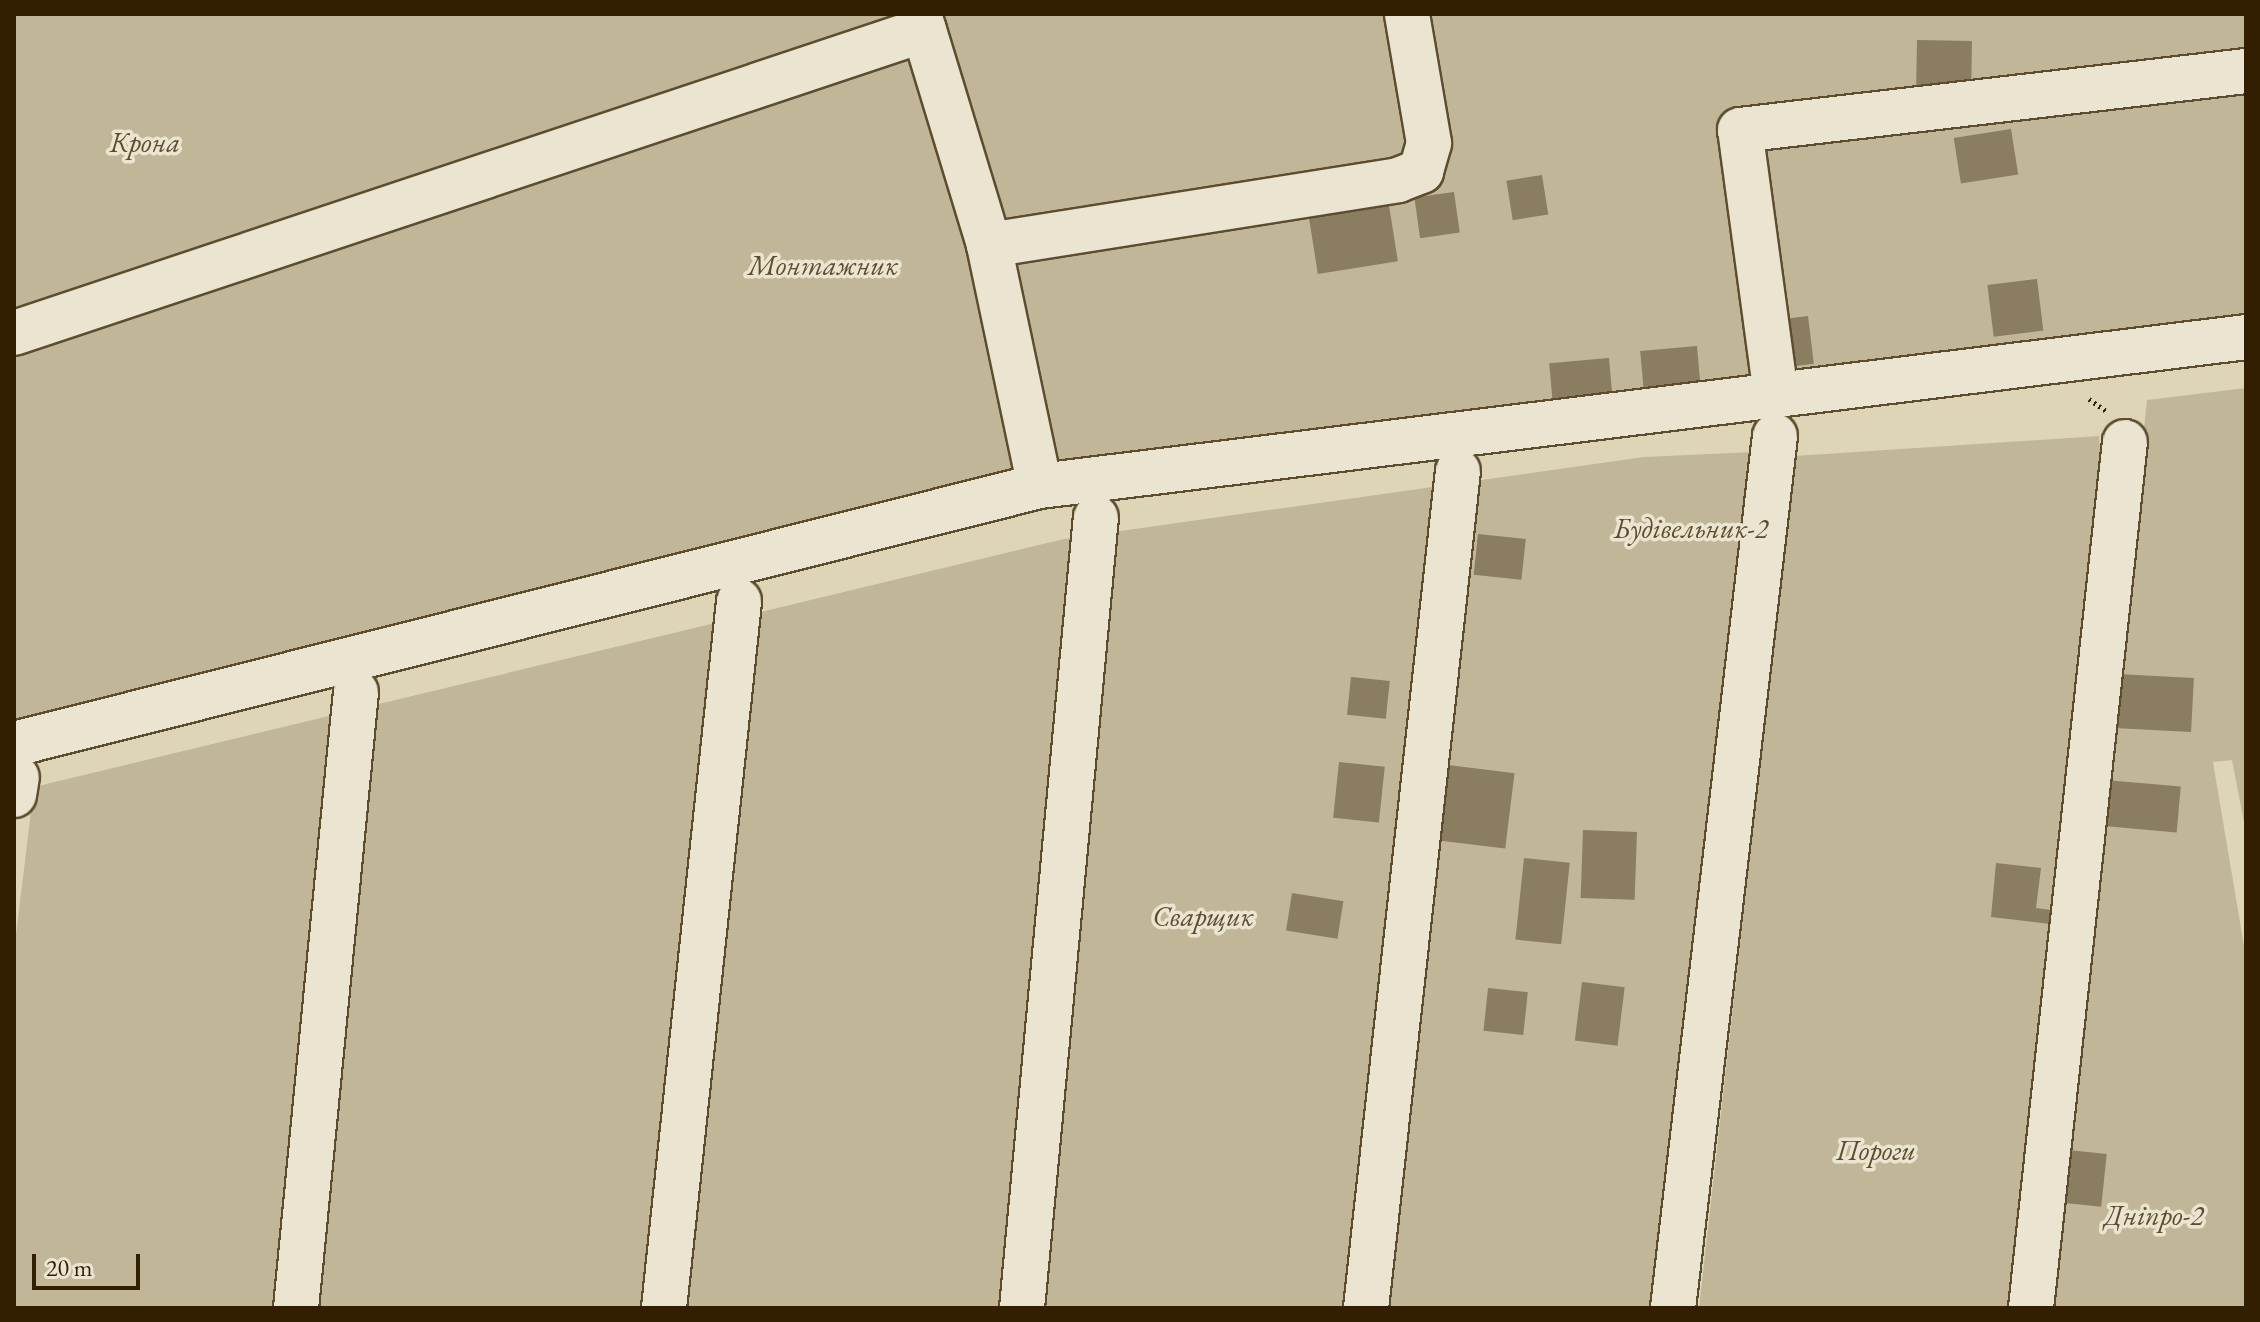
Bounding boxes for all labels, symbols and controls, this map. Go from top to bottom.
park label: Крона [110,125,180,159]
park label: Монтажник [748,248,898,282]
park label: Будівельник-2 [1614,511,1768,545]
park label: Сварщик [1152,899,1254,933]
park label: Пороги [1836,1133,1916,1167]
park label: Дніпро-2 [2104,1198,2204,1232]
scale bar [36,1238,144,1288]
text: 20 m [46,1252,93,1283]

